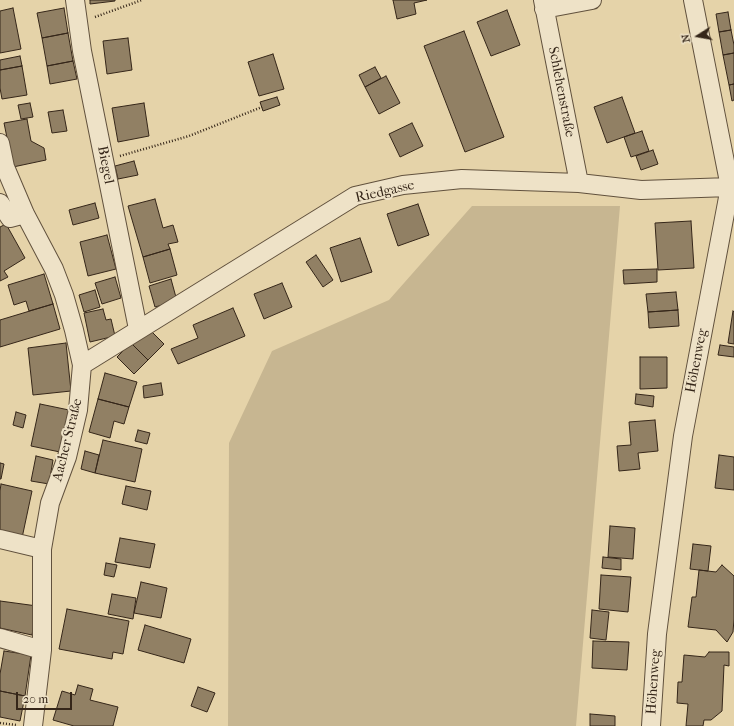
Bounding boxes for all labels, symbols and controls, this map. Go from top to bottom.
north arrow [678,16,718,56]
text: N [679,33,693,44]
street label: Schlehenstraße [544,45,578,139]
street label: Biegel [93,145,117,185]
street label: Riedgasse [354,177,416,207]
street label: Höhenweg [683,327,711,395]
street label: Aacher Straße [50,397,86,483]
street label: Höhenweg [643,649,665,715]
scale bar [18,684,74,710]
text: 20 m [23,692,48,706]

